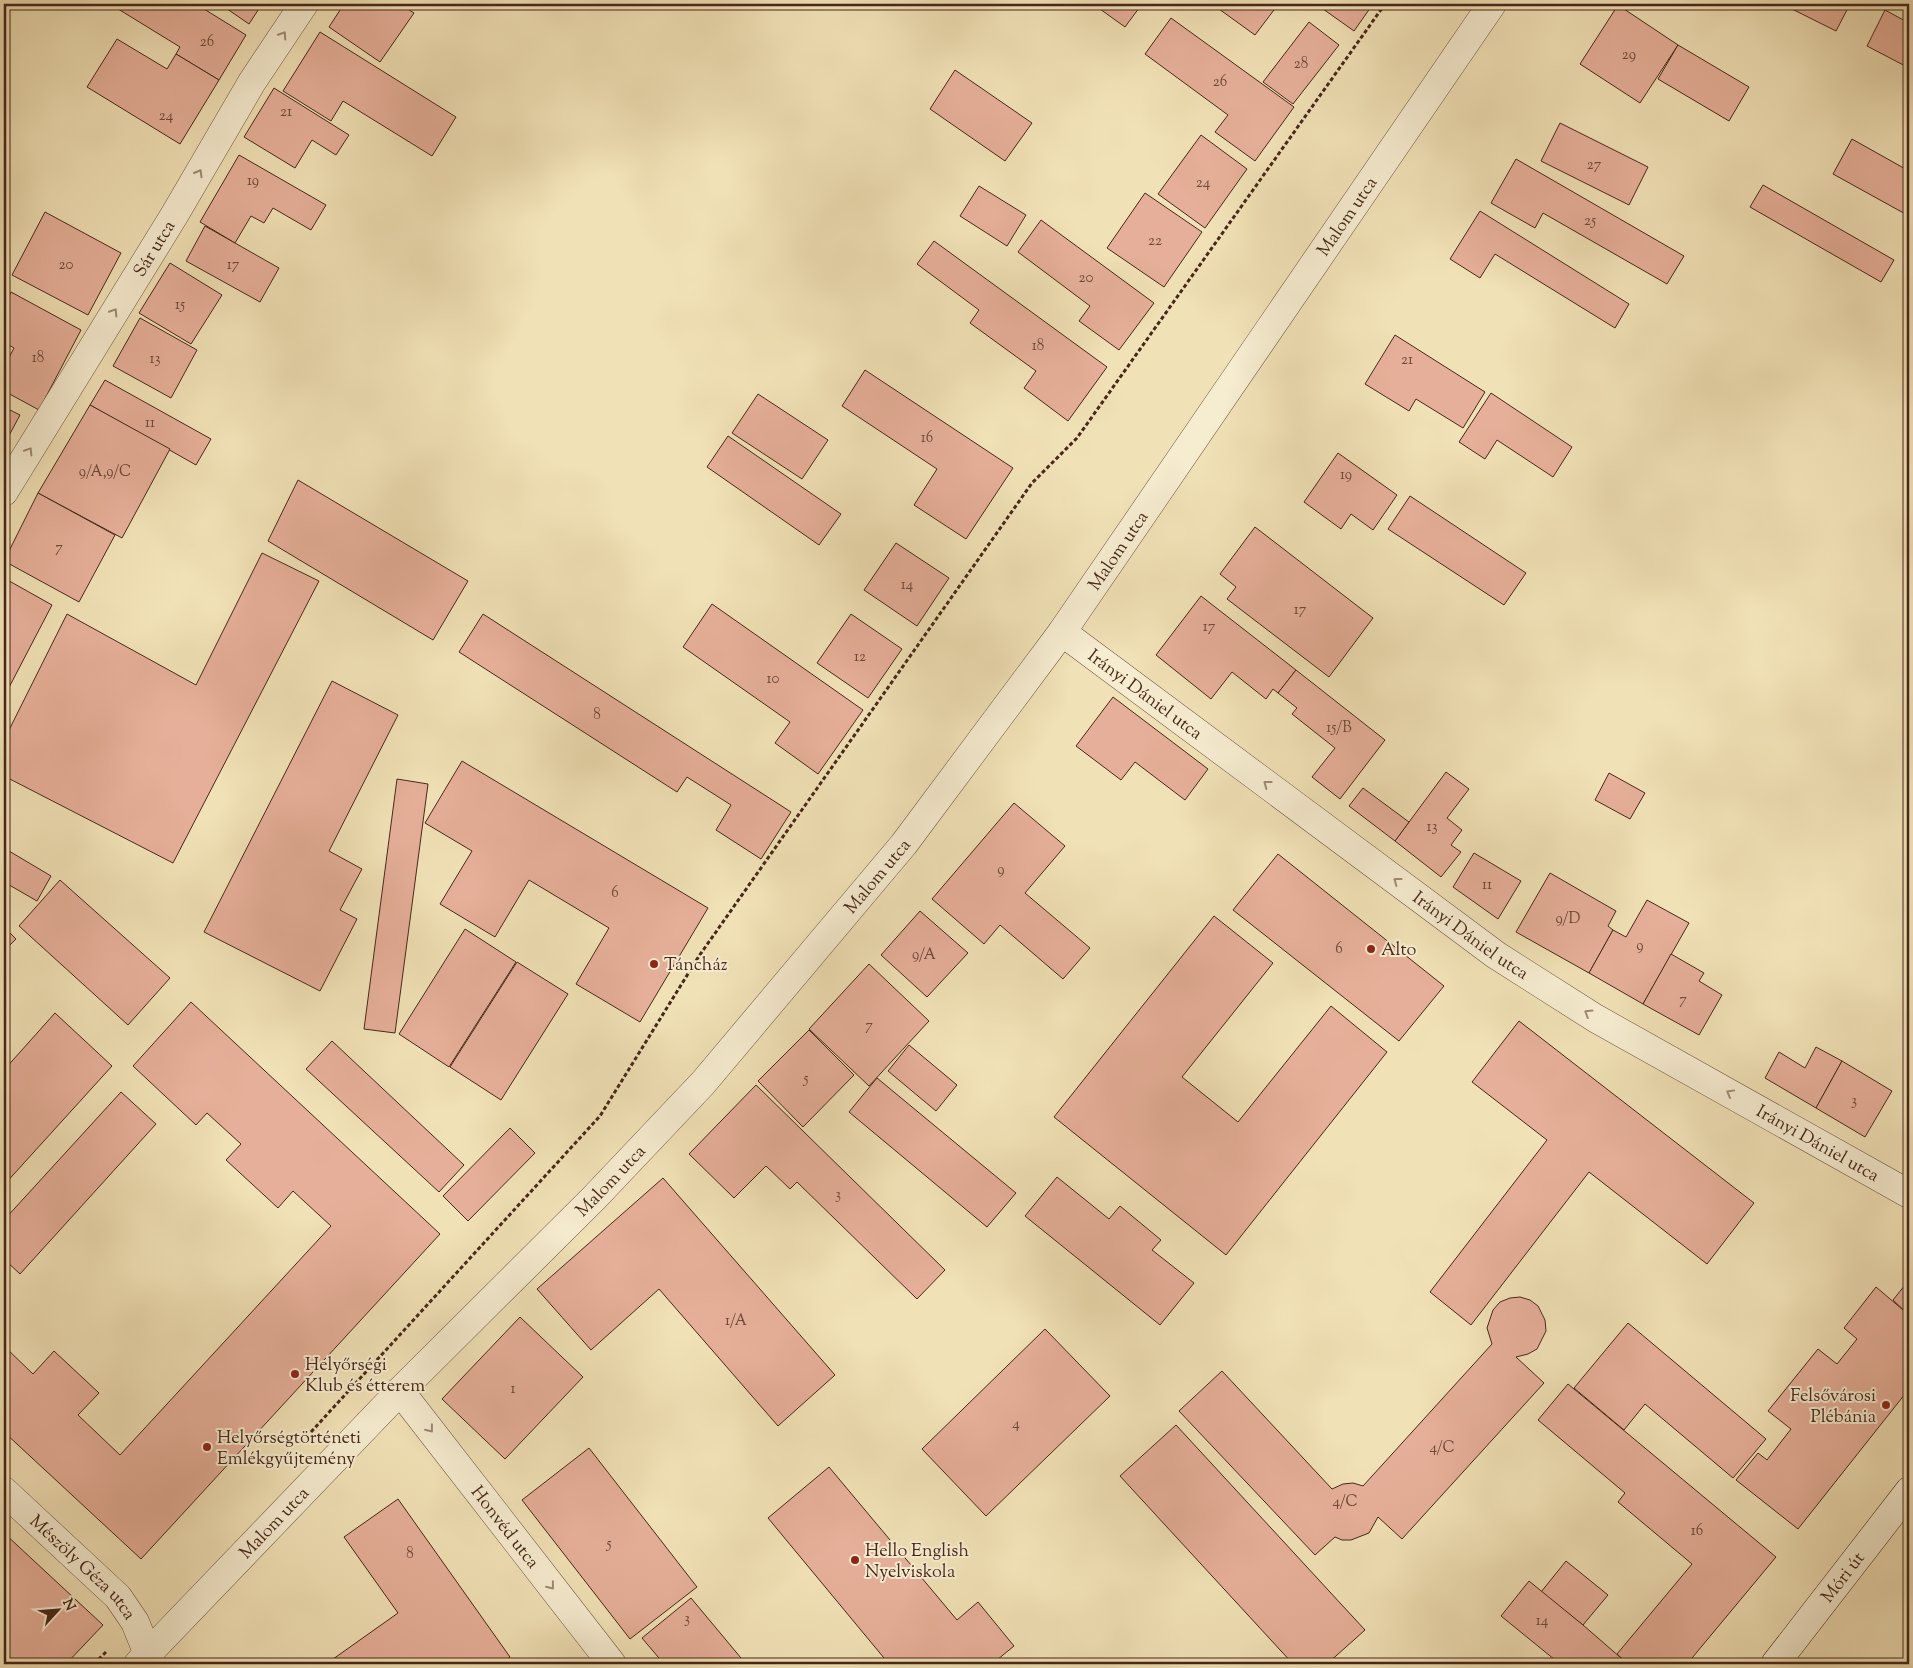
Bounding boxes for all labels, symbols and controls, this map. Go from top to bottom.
one-way arrow [277,31,286,40]
house number: 26 [200,32,214,53]
house number: 29 [1622,45,1636,66]
house number: 28 [1294,54,1308,75]
house number: 26 [1213,72,1227,93]
house number: 21 [280,102,292,123]
house number: 24 [159,106,174,127]
house number: 27 [1587,155,1602,176]
one-way arrow [192,170,202,179]
house number: 19 [247,171,259,192]
street label: Malom utca [1312,172,1385,262]
house number: 24 [1196,173,1211,194]
house number: 25 [1584,211,1596,232]
street label: Sár utca [128,216,183,283]
house number: 22 [1148,231,1162,252]
house number: 20 [59,255,74,276]
house number: 17 [227,255,240,276]
house number: 20 [1079,268,1094,289]
house number: 15 [175,295,185,316]
one-way arrow [108,309,118,318]
house number: 18 [1032,336,1044,357]
house number: 18 [32,348,44,369]
house number: 13 [149,349,161,370]
house number: 21 [1401,350,1413,371]
house number: 11 [145,413,155,434]
house number: 16 [921,428,933,449]
one-way arrow [23,447,33,456]
house number: 9/A,9/C [79,462,131,483]
house number: 19 [1340,465,1352,486]
street label: Malom utca [1083,507,1156,597]
house number: 7 [55,538,63,559]
house number: 14 [901,575,914,596]
house number: 17 [1294,600,1307,621]
house number: 17 [1203,617,1216,638]
street label: Irányi Dániel utca [1081,644,1207,747]
house number: 12 [854,647,866,668]
house number: 10 [767,669,780,690]
house number: 8 [593,705,601,726]
house number: 15/B [1326,718,1352,739]
one-way arrow [1263,781,1273,790]
house number: 13 [1426,817,1438,838]
street label: Malom utca [839,834,918,921]
house number: 9 [997,860,1005,881]
house number: 11 [1482,875,1492,896]
one-way arrow [1394,879,1403,887]
house number: 6 [611,883,619,904]
street label: Irányi Dániel utca [1406,886,1533,987]
house number: 9/D [1556,909,1581,930]
house number: 9 [1636,936,1644,957]
place label: Alto [1381,938,1417,964]
house number: 6 [1335,939,1343,960]
marker: Alto [1365,943,1377,955]
house number: 9/A [912,945,936,966]
place label: Táncház [664,953,728,979]
marker: Táncház [648,958,660,970]
house number: 7 [1679,990,1687,1011]
one-way arrow [1584,1010,1593,1020]
house number: 7 [865,1016,873,1037]
house number: 5 [802,1069,809,1090]
one-way arrow [1726,1089,1735,1099]
house number: 3 [1851,1091,1857,1112]
street label: Irányi Dániel utca [1751,1100,1883,1190]
street label: Malom utca [571,1140,653,1224]
house number: 3 [835,1185,841,1206]
house number: 1/A [725,1311,747,1332]
place label: Helyőrségi Klub és étterem [305,1353,425,1400]
marker: Helyőrségi Klub és étterem [289,1368,301,1380]
house number: 1 [510,1379,516,1400]
place label: Felsővárosi Plébánia [1790,1384,1876,1431]
marker: Felsővárosi Plébánia [1880,1399,1892,1411]
house number: 4 [1012,1414,1020,1435]
one-way arrow [424,1424,433,1433]
place label: Helyőrségtörténeti Emlékgyűjtemény [217,1426,361,1473]
house number: 4/C [1429,1438,1455,1459]
marker: Helyőrségtörténeti Emlékgyűjtemény [201,1441,213,1453]
street label: Honvéd utca [463,1481,544,1575]
street label: Malom utca [234,1482,316,1566]
house number: 4/C [1332,1492,1358,1513]
street label: Mészöly Géza utca [23,1510,141,1626]
house number: 16 [1691,1521,1703,1542]
house number: 5 [605,1534,612,1555]
place label: Hello English Nyelviskola [865,1539,969,1586]
house number: 8 [406,1544,414,1565]
street label: Móri út [1816,1547,1872,1609]
marker: Hello English Nyelviskola [849,1554,861,1566]
one-way arrow [545,1580,554,1589]
north arrow [32,1586,82,1636]
text: N [56,1596,79,1615]
house number: 3 [684,1609,690,1630]
house number: 14 [1536,1611,1549,1632]

